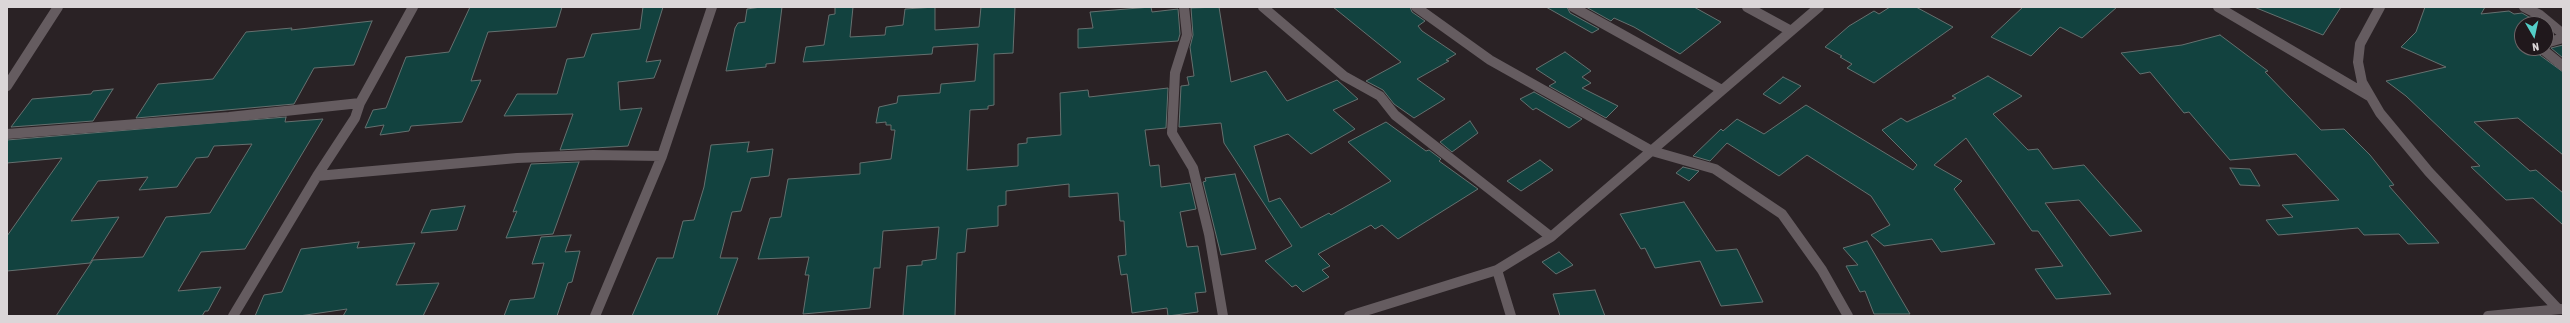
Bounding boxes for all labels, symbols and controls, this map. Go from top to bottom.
north arrow [2514,16,2554,56]
text: N [2532,40,2540,53]

